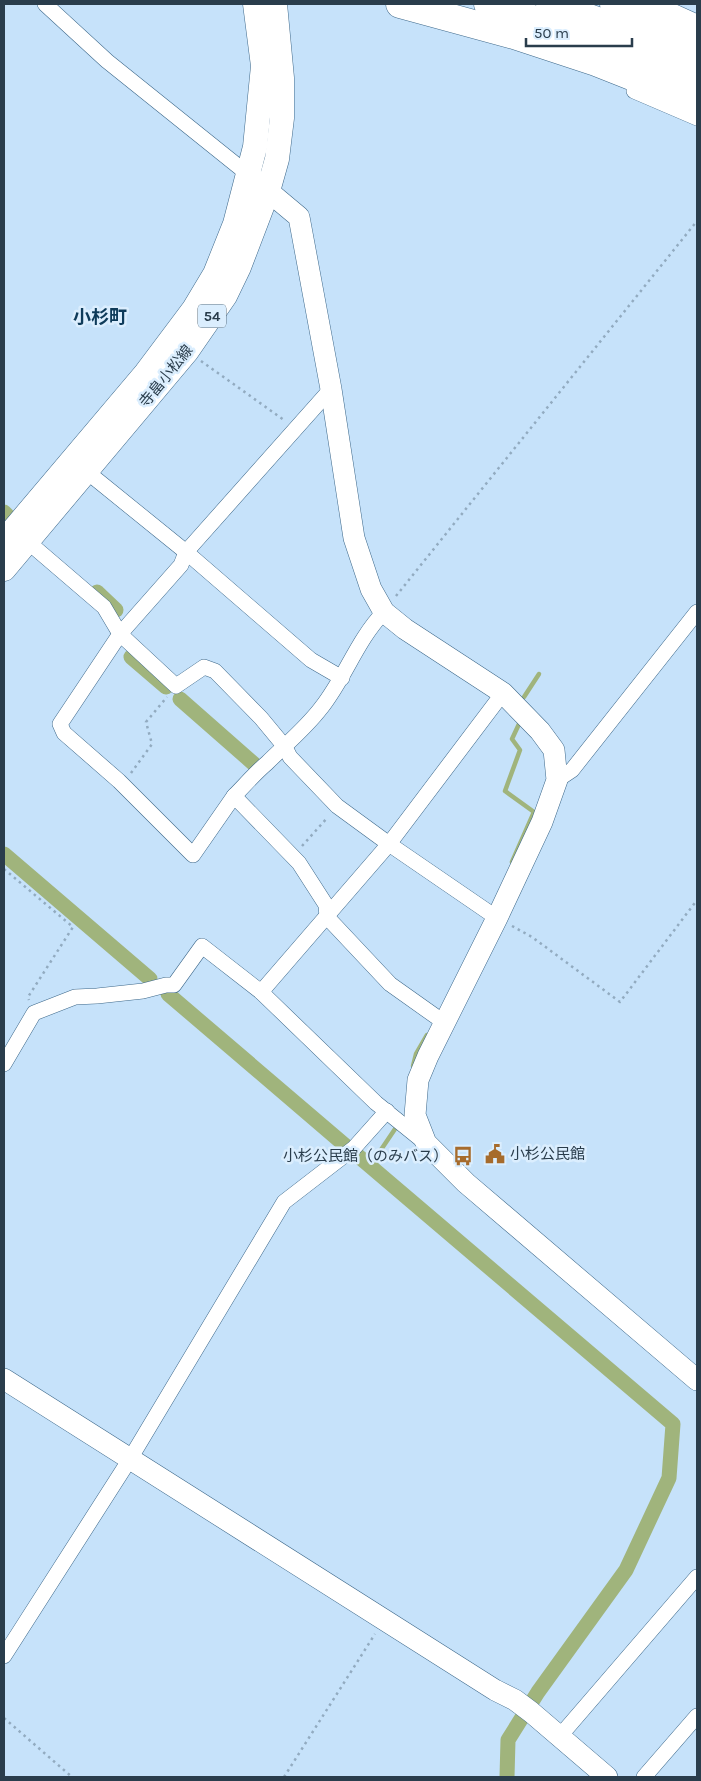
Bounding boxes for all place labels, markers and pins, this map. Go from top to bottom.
public building icon: 小杉公民館 [484,1143,506,1165]
bus stop icon: 小杉公民館（のみバス） [452,1145,474,1167]
place label: 小杉公民館 [510,1145,585,1163]
place label: 小杉公民館（のみバス） [283,1147,448,1165]

